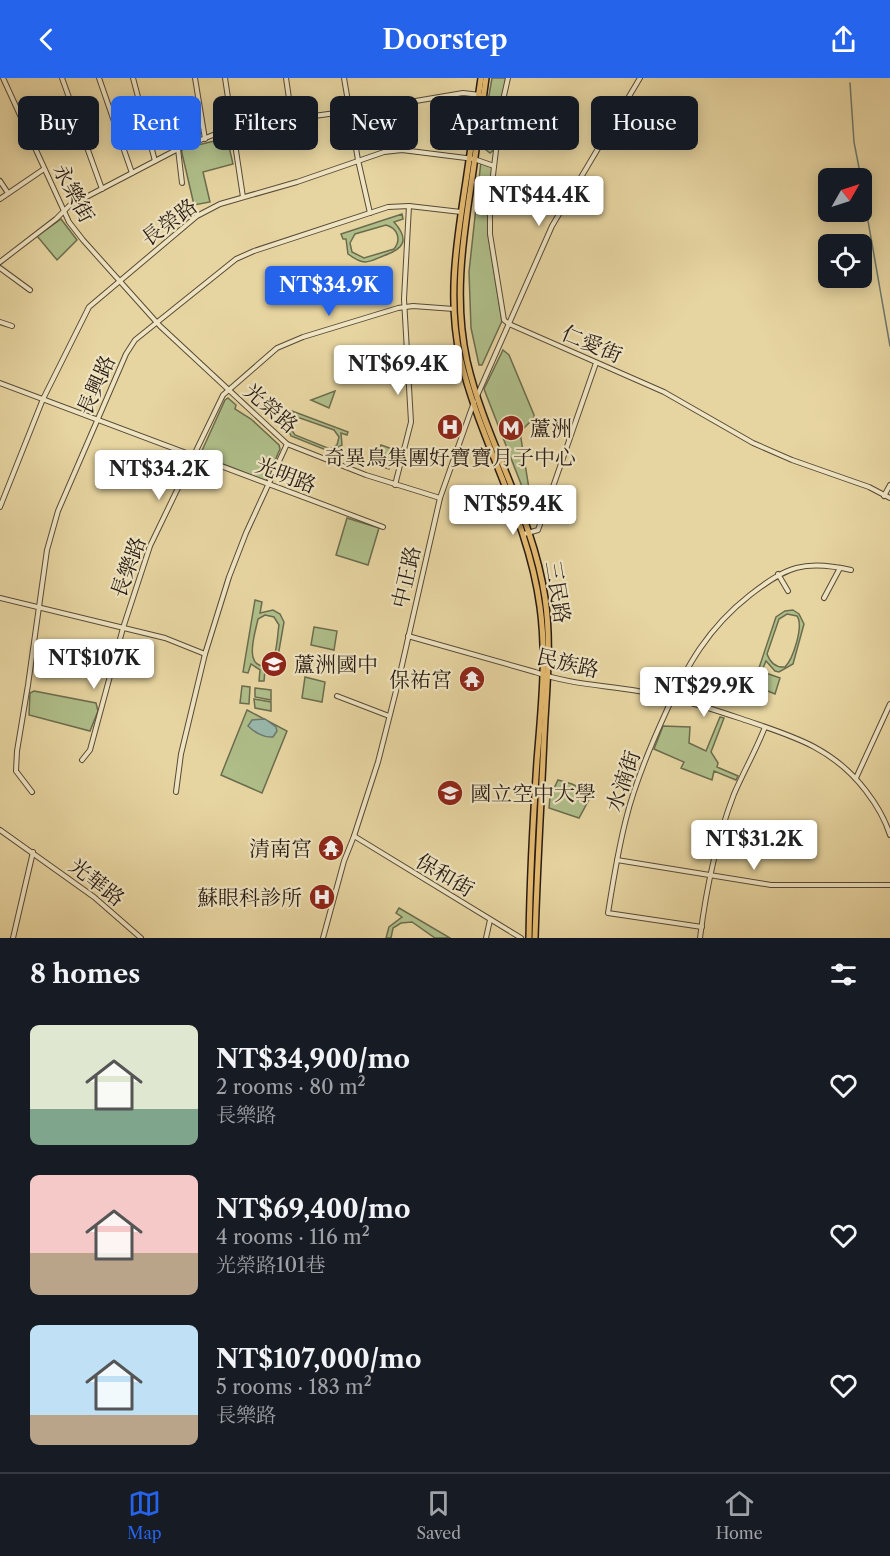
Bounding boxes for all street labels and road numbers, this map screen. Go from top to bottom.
street label: 永樂街 [48,159,100,227]
street label: 長榮路 [136,193,202,251]
street label: 仁愛街 [558,320,626,368]
street label: 長興路 [72,351,120,419]
street label: 光榮路 [239,378,303,438]
street label: 光明路 [252,452,320,498]
street label: 長樂路 [105,533,151,601]
street label: 中正路 [387,543,425,611]
street label: 三民路 [541,559,575,625]
street label: 民族路 [534,644,602,682]
street label: 水湳街 [601,747,645,815]
street label: 保和街 [412,848,478,902]
street label: 光華路 [64,853,130,911]

